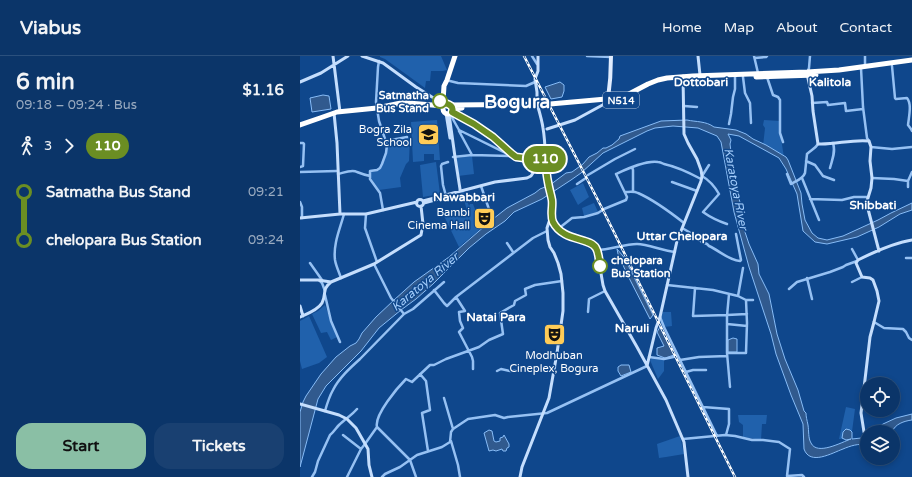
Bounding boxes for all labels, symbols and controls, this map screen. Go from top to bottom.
text: Viabus [20,17,81,39]
text: Home [662,19,702,36]
text: Map [724,19,754,36]
text: About [776,19,818,36]
text: Contact [840,19,892,36]
text: 6 min [16,69,75,95]
district label: Dottobari [674,75,728,89]
district label: Kalitola [809,75,851,89]
text: $1.16 [243,81,284,99]
place label: Satmatha Bus Stand [376,89,429,115]
district label: Bogura [484,91,550,114]
road number: N514 [603,92,639,108]
marker: Satmatha Bus Stand [432,93,448,109]
text: 09:18 – 09:24 · Bus [16,97,137,113]
school or university icon: Bogra Zila School [415,122,441,148]
place label: Bogra Zila School [359,123,412,149]
icon: walk [16,135,38,157]
icon: forward [58,135,80,157]
text: 110 [94,137,121,154]
text: 3 [44,138,52,154]
line badge: 110 [522,146,568,172]
water label: Karatoya River [721,147,751,233]
text: 110 [532,150,558,167]
text: Satmatha Bus Stand [46,183,191,201]
text: 09:21 [248,184,284,200]
district label: Nawabbari [433,190,495,204]
district label: Shibbati [850,198,896,212]
theatre icon: Bambi Cinema Hall [472,205,498,231]
place label: Bambi Cinema Hall [408,206,470,232]
district label: Uttar Chelopara [637,229,728,244]
text: chelopara Bus Station [46,231,202,249]
text: 09:24 [248,232,284,248]
water label: Karatoya River [389,249,462,314]
place label: chelopara Bus Station [611,254,671,280]
marker: chelopara Bus Station [592,258,608,274]
district label: Natai Para [466,310,526,324]
district label: Naruli [615,321,649,335]
theatre icon: Modhuban Cineplex, Bogura [541,322,567,348]
place label: Modhuban Cineplex, Bogura [509,349,599,375]
map controls [860,377,900,465]
button: locate [860,377,900,417]
button: Start [16,423,146,469]
button: Tickets [154,423,284,469]
button: layers [860,425,900,465]

